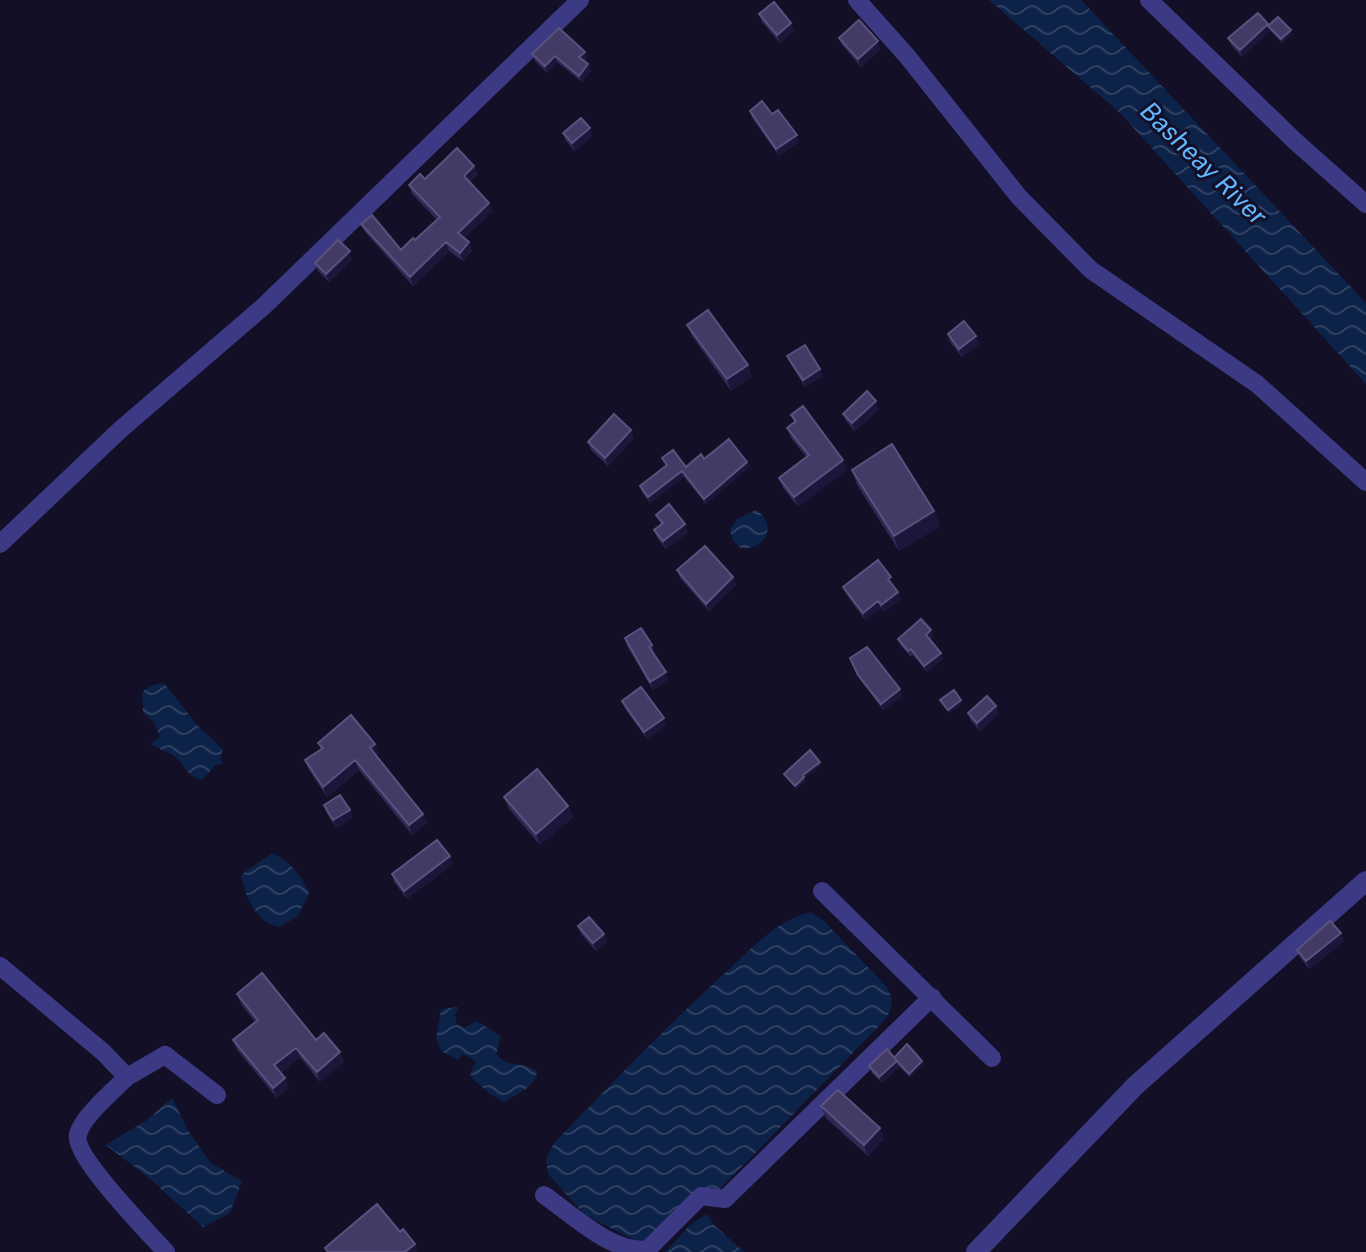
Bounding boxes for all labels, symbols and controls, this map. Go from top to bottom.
water label: Basheay River [1134,95,1274,231]

